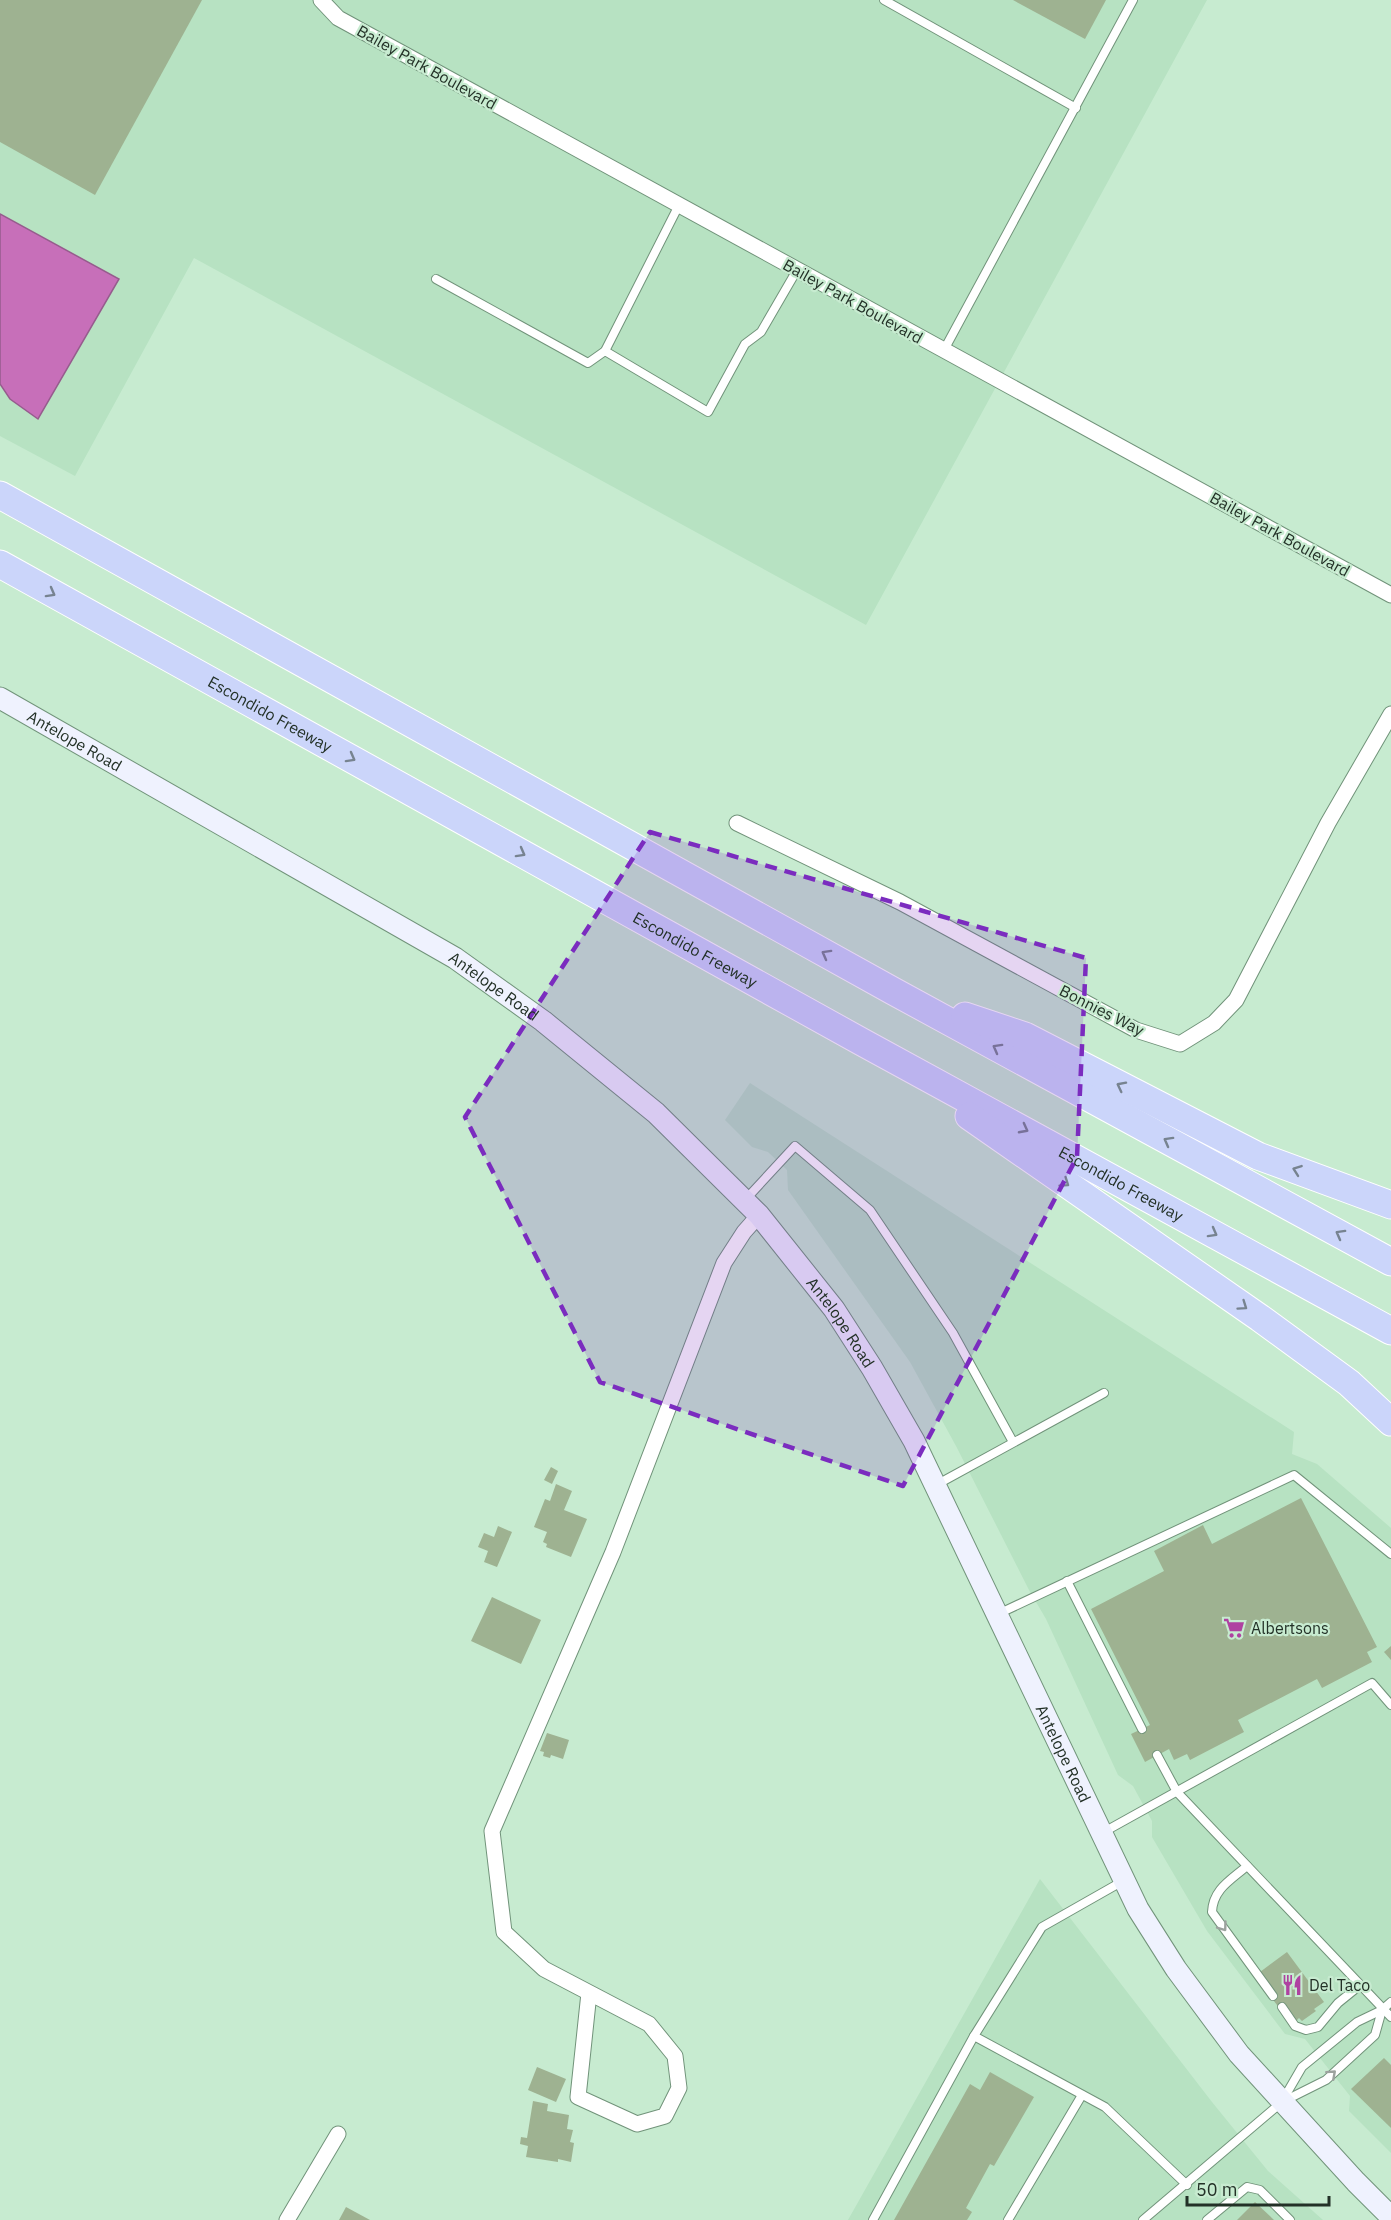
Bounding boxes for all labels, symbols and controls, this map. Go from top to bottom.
street label: Bailey Park Boulevard [354,20,500,114]
street label: Bailey Park Boulevard [780,254,926,348]
street label: Bailey Park Boulevard [1207,487,1353,581]
one-way arrow [45,586,55,597]
street label: Escondido Freeway [205,671,336,756]
street label: Antelope Road [24,706,126,776]
one-way arrow [344,751,355,762]
one-way arrow [515,846,525,857]
street label: Escondido Freeway [630,907,761,992]
street label: Antelope Road [445,947,543,1025]
one-way arrow [822,950,832,961]
street label: Bonnies Way [1056,980,1148,1040]
one-way arrow [993,1044,1003,1055]
one-way arrow [1117,1082,1127,1093]
one-way arrow [1018,1122,1028,1133]
one-way arrow [1164,1137,1175,1148]
street label: Escondido Freeway [1055,1141,1187,1226]
one-way arrow [1292,1165,1302,1178]
one-way arrow [1059,1176,1070,1187]
one-way arrow [1207,1226,1218,1238]
one-way arrow [1335,1230,1346,1241]
street label: Antelope Road [802,1273,879,1371]
one-way arrow [1236,1299,1247,1310]
supermarket icon: Albertsons [1222,1616,1246,1640]
place label: Albertsons [1251,1618,1329,1638]
street label: Antelope Road [1032,1701,1095,1805]
one-way arrow [1216,1921,1227,1932]
restaurant icon: Del Taco [1280,1973,1304,1997]
place label: Del Taco [1309,1975,1370,1995]
one-way arrow [1326,2070,1336,2081]
scale bar [1187,2169,1330,2207]
text: 50 m [1196,2178,1238,2201]

